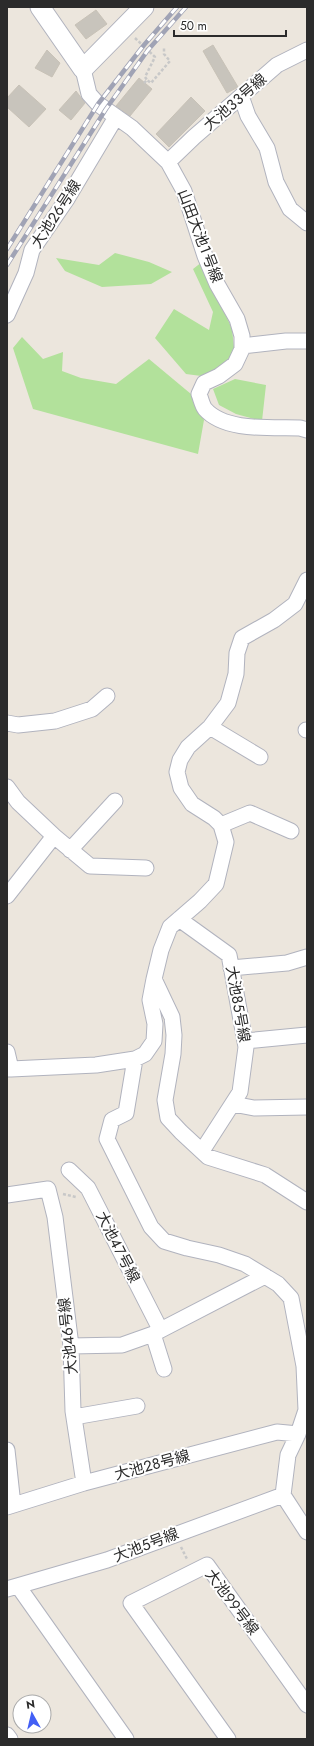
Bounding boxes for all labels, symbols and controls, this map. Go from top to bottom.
scale bar [174,12,286,38]
text: 50 m [180,17,207,35]
street label: 大池３３号線 [199,68,271,136]
street label: 大池２６号線 [26,176,86,252]
street label: 山田大池１号線 [172,186,228,286]
street label: 大池８５号線 [220,964,256,1044]
street label: 大池４７号線 [91,1208,145,1286]
street label: 大池４６号線 [53,1296,83,1376]
street label: 大池２８号線 [112,1444,192,1486]
street label: 大池５号線 [110,1522,182,1568]
street label: 大池９９号線 [200,1564,264,1640]
north arrow [12,1694,52,1734]
text: N [25,1696,36,1713]

